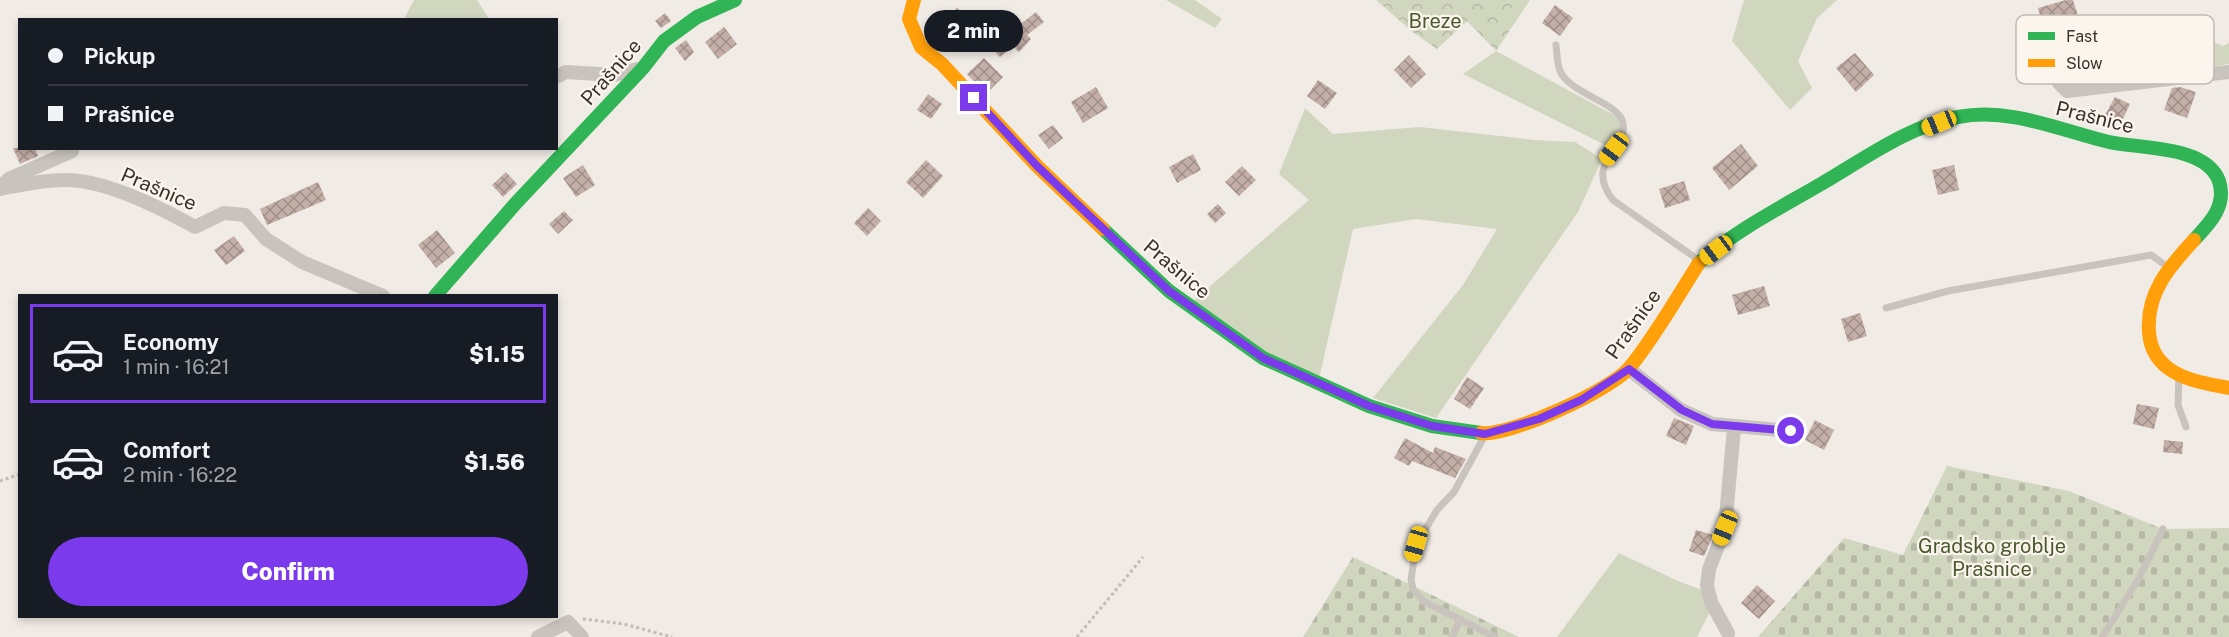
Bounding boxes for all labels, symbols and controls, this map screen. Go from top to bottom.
park label: Breze [1408,9,1462,33]
callout: 2 min [924,11,1024,53]
legend [2016,15,2214,84]
text: 2 min [947,19,1000,43]
text: Fast [2066,27,2098,46]
street label: Prašnice [576,34,646,110]
text: Pickup [84,43,155,69]
text: Slow [2066,54,2103,73]
route end [960,84,987,111]
street label: Prašnice [2053,96,2137,138]
text: Prašnice [84,101,175,127]
car [1919,108,1959,138]
car [1596,129,1632,169]
street label: Prašnice [118,162,200,216]
car [1696,232,1736,268]
street label: Prašnice [1139,234,1215,304]
street label: Prašnice [1600,284,1666,364]
icon: car [51,327,105,381]
text: Economy [123,329,219,355]
text: $1.15 [469,341,525,367]
text: 1 min · 16:21 [123,355,230,379]
route start [1777,417,1804,444]
icon: car [51,435,105,489]
text: Comfort [123,437,210,463]
text: $1.56 [464,449,525,475]
text: 2 min · 16:22 [123,463,237,487]
car [1710,508,1740,548]
car [1402,524,1430,564]
park label: Gradsko groblje Prašnice [1918,534,2066,581]
button: Confirm [48,537,528,606]

